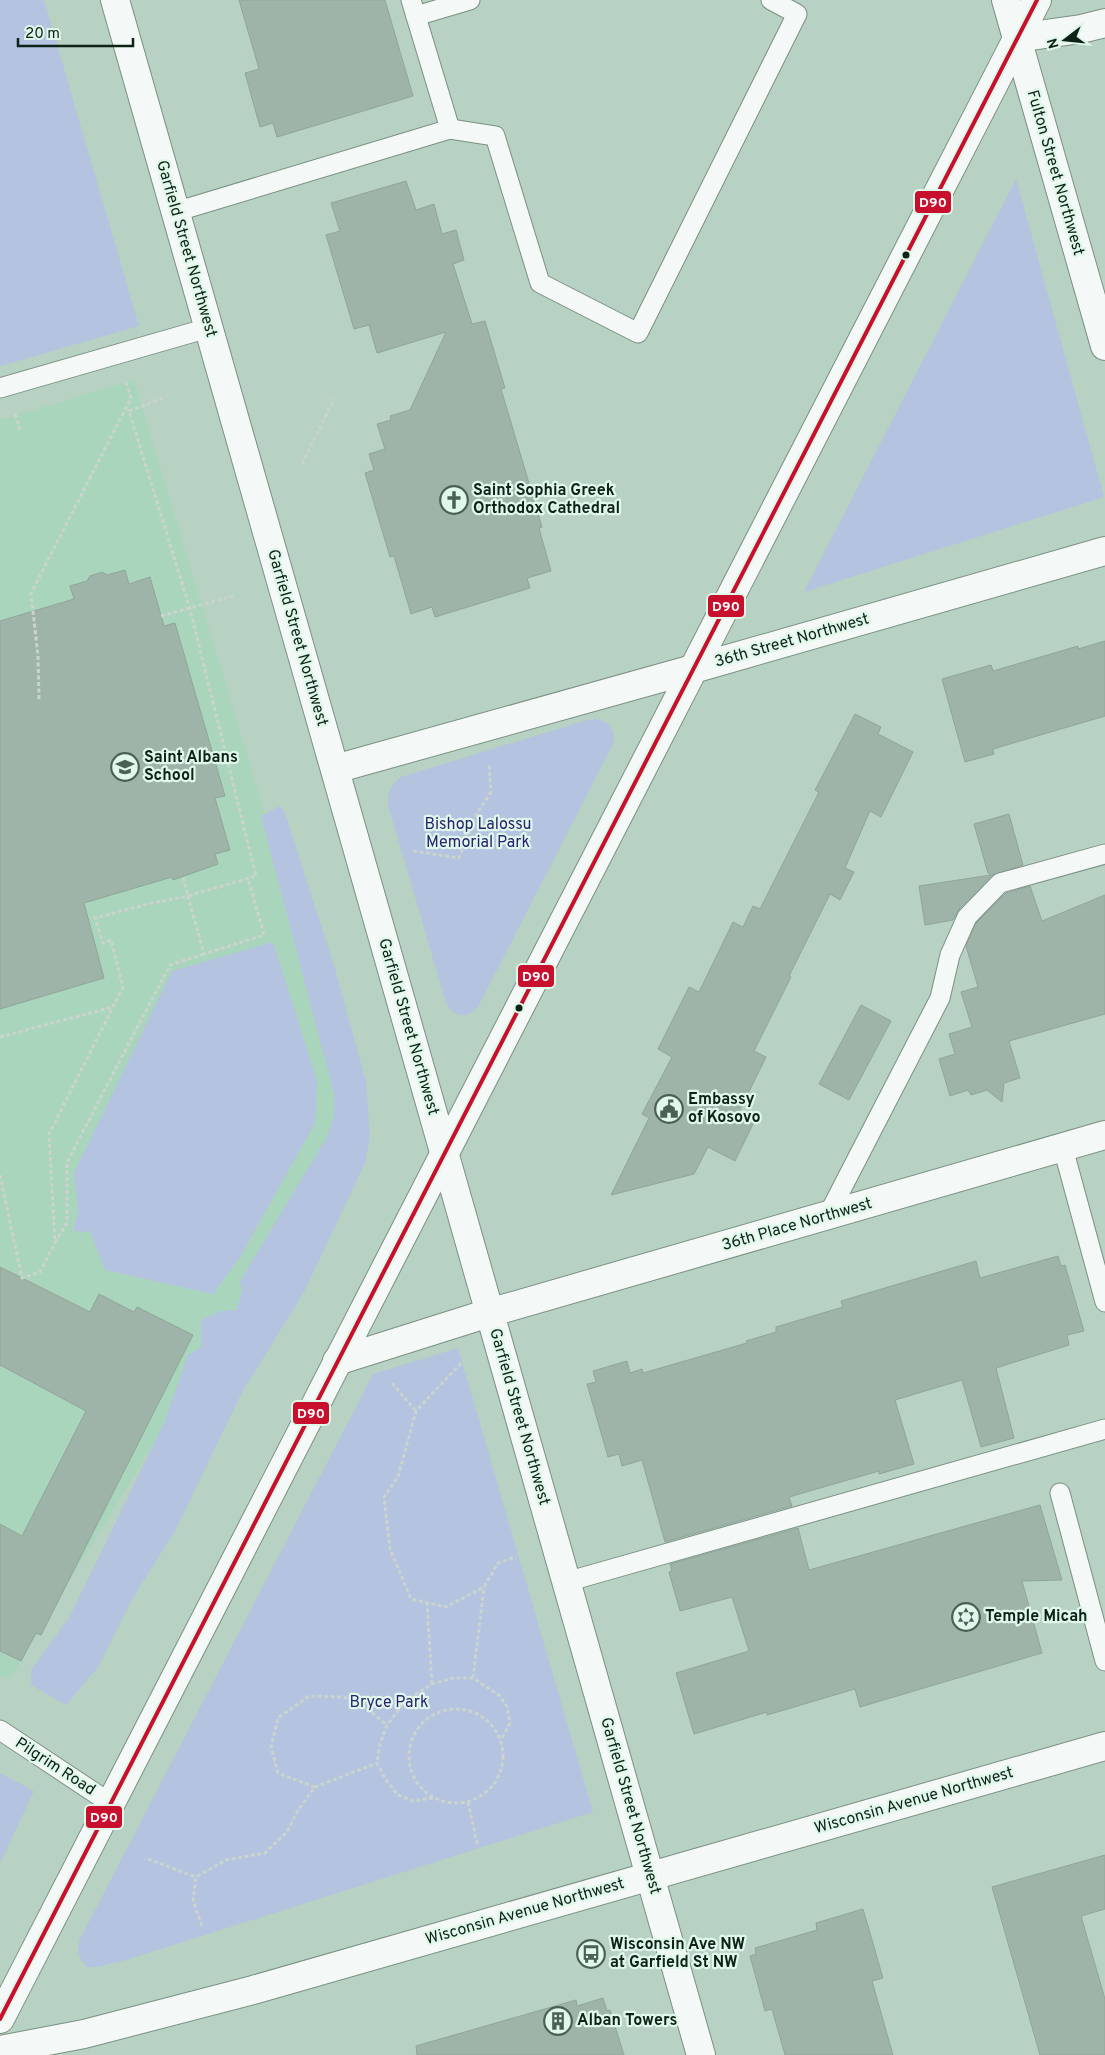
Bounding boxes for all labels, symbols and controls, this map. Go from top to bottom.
scale bar [18,15,132,47]
north arrow [1040,15,1090,65]
text: 20 m [25,25,60,44]
text: N [1044,36,1064,50]
street label: Fulton Street Northwest [1022,88,1088,258]
street label: Garfield Street Northwest [151,158,221,340]
line badge: D90 [914,190,952,214]
text: D90 [919,195,947,212]
unlabelled marker [901,250,911,260]
place label: Saint Sophia Greek Orthodox Cathedral [473,481,620,519]
church icon: Saint Sophia Greek Orthodox Cathedral [439,485,469,515]
street label: Garfield Street Northwest [262,547,332,729]
line badge: D90 [707,594,745,618]
text: D90 [712,599,740,616]
street label: 36th Street Northwest [712,609,872,673]
place label: Saint Albans School [144,748,238,786]
school or university icon: Saint Albans School [110,752,140,782]
park label: Bishop Lalossu Memorial Park [424,815,532,853]
street label: Garfield Street Northwest [373,936,443,1118]
line badge: D90 [517,964,555,988]
text: D90 [522,969,550,986]
unlabelled marker [514,1003,524,1013]
place label: Embassy of Kosovo [688,1090,761,1128]
public building icon: Embassy of Kosovo [654,1094,684,1124]
street label: 36th Place Northwest [720,1194,874,1256]
street label: Garfield Street Northwest [484,1326,554,1508]
line badge: D90 [292,1401,330,1425]
text: D90 [297,1406,325,1423]
synagogue icon: Temple Micah [951,1602,981,1632]
place label: Temple Micah [985,1607,1088,1627]
park label: Bryce Park [350,1693,428,1713]
street label: Garfield Street Northwest [595,1715,665,1897]
street label: Pilgrim Road [11,1734,99,1800]
street label: Wisconsin Avenue Northwest [812,1763,1016,1839]
line badge: D90 [85,1805,123,1829]
text: D90 [90,1810,118,1827]
street label: Wisconsin Avenue Northwest [423,1874,627,1950]
place label: Wisconsin Ave NW at Garfield St NW [610,1935,745,1973]
bus stop icon: Wisconsin Ave NW at Garfield St NW [576,1939,606,1969]
building icon: Alban Towers [543,2006,573,2036]
place label: Alban Towers [577,2011,677,2031]

